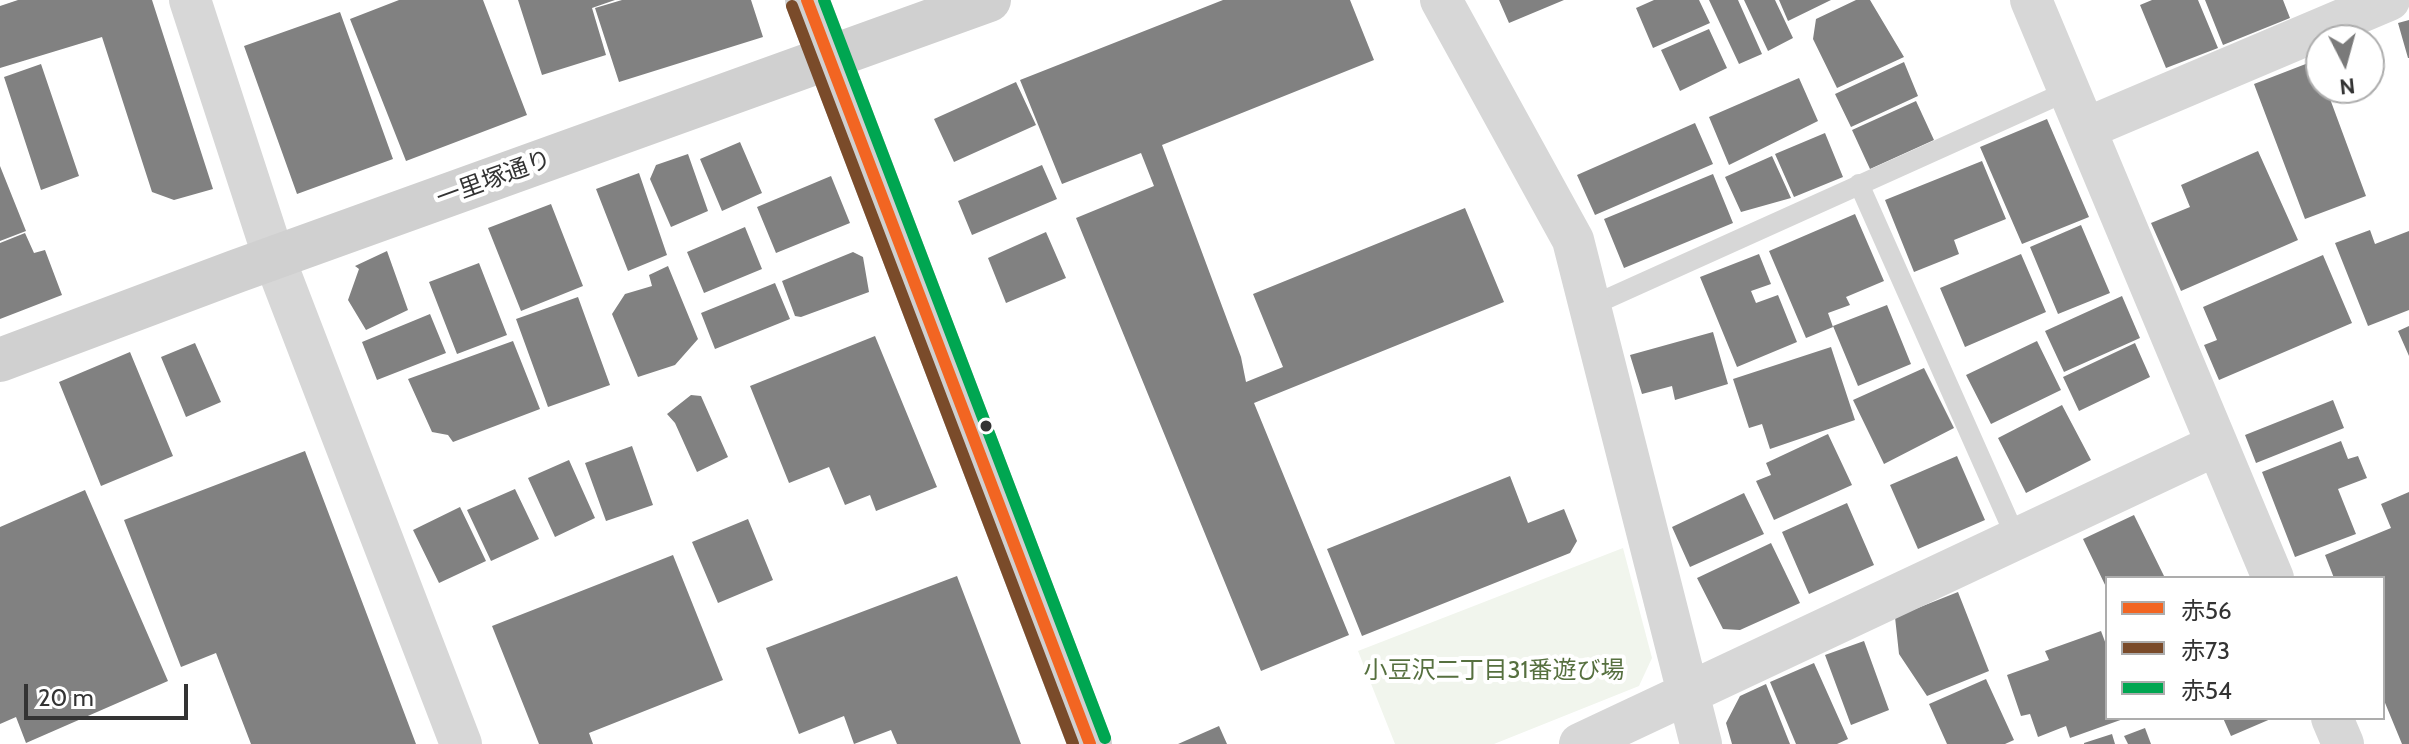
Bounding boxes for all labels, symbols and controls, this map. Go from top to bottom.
north arrow [2305,24,2385,104]
text: N [2338,72,2357,101]
street label: 一里塚通り [433,145,555,213]
unlabelled marker [978,418,994,434]
legend [2105,576,2385,720]
text: 赤56 [2181,596,2232,625]
text: 赤73 [2181,636,2230,665]
park label: 小豆沢二丁目31番遊び場 [1364,657,1624,685]
scale bar [28,668,192,718]
text: 赤54 [2181,676,2232,705]
text: 20 m [38,683,94,712]

